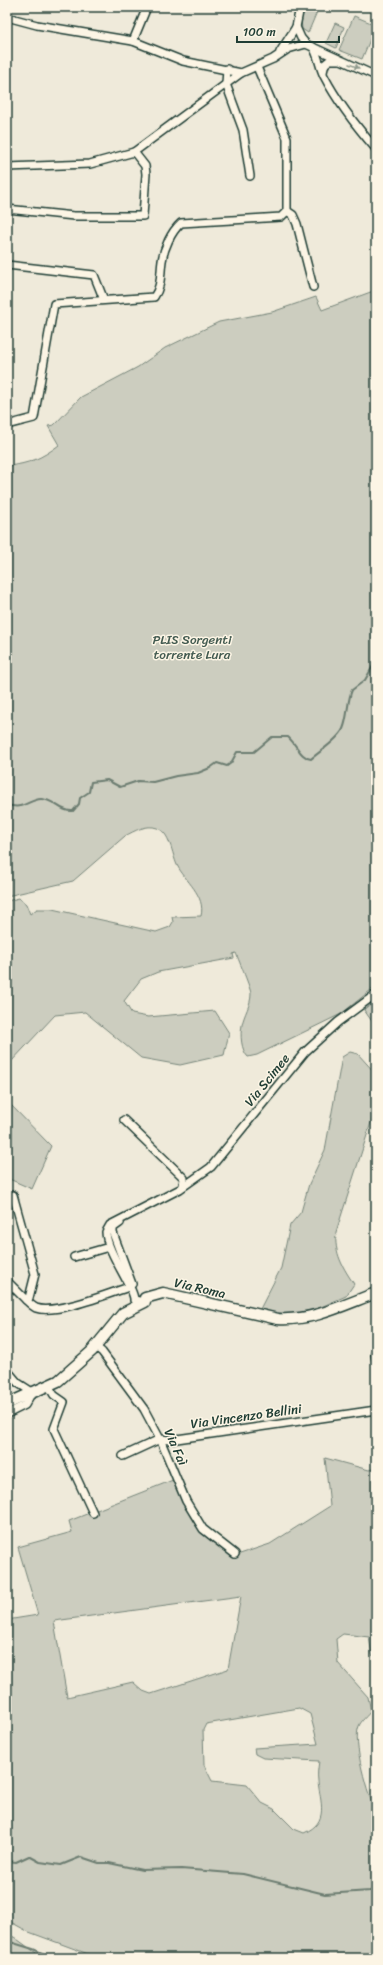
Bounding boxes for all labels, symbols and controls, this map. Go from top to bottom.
scale bar [237,18,339,44]
text: 100 m [243,21,276,43]
one-way arrow [348,63,359,69]
park label: PLIS Sorgenti torrente Lura [152,628,232,666]
street label: Via Scimee [238,1048,296,1112]
street label: Via Roma [172,1271,228,1305]
street label: Via Vincenzo Bellini [189,1397,303,1435]
street label: Via Faì [158,1425,194,1470]

